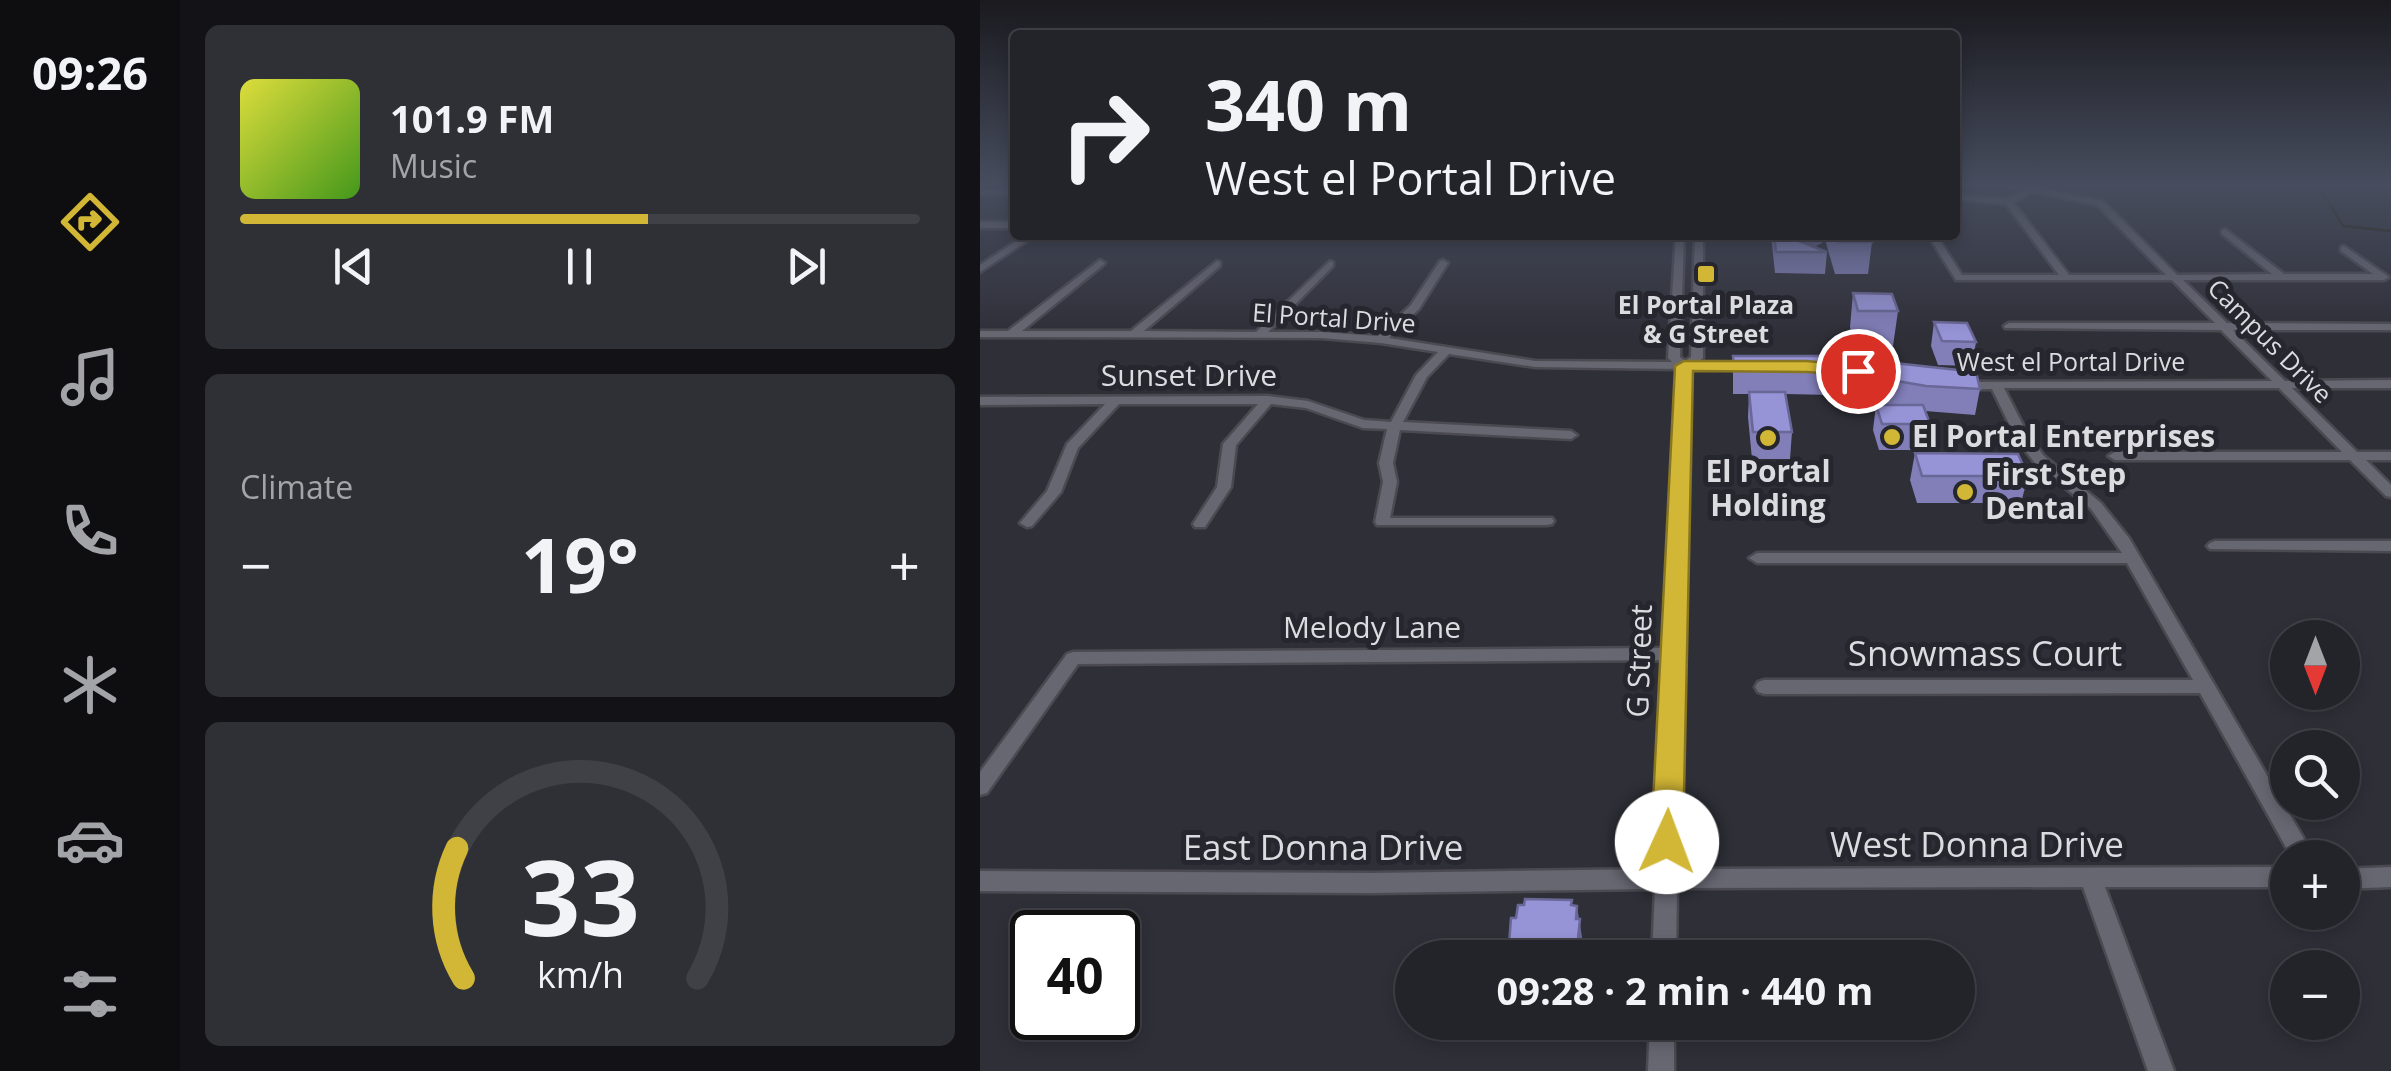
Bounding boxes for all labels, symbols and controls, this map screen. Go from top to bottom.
text: 09:26 [32,42,148,103]
text: 340 m [1205,56,1412,152]
icon: right [1040,70,1170,200]
text: 101.9 FM [390,92,554,144]
text: Music [390,144,477,187]
text: West el Portal Drive [1205,147,1616,208]
icon: directions [55,187,125,257]
icon: previous [326,239,381,294]
icon: pause [552,239,607,294]
icon: next [779,239,834,294]
marker: El Portal Plaza & G Street [1695,263,1717,285]
street label: Campus Drive [2201,271,2340,410]
place label: El Portal Plaza & G Street [1618,287,1794,350]
street label: El Portal Drive [1251,294,1417,340]
pin [1816,329,1901,414]
icon: music [55,342,125,412]
icon: arrive [1831,344,1886,399]
street label: West el Portal Drive [1957,344,2185,378]
street label: Sunset Drive [1101,354,1277,395]
place label: El Portal Enterprises [1912,415,2215,456]
marker: El Portal Enterprises [1881,426,1903,448]
marker: El Portal Holding [1757,427,1779,449]
place label: El Portal Holding [1705,450,1831,525]
place label: First Step Dental [1985,453,2126,528]
text: Climate [240,465,353,508]
marker: First Step Dental [1954,481,1976,503]
icon: phone [55,496,125,566]
text: 19° [521,513,639,615]
text: − [240,527,271,602]
text: + [889,527,920,602]
street label: G Street [1616,604,1661,718]
street label: Melody Lane [1283,606,1461,647]
north arrow [2270,620,2360,710]
map controls [2270,620,2360,1040]
street label: Snowmass Court [1848,629,2122,676]
icon: climate [55,650,125,720]
button: search [2270,730,2360,820]
position arrow [1615,790,1719,894]
icon: car [55,805,125,875]
street label: West Donna Drive [1830,820,2124,867]
street label: East Donna Drive [1183,823,1463,870]
text: 33 [521,825,639,966]
button: + [2270,840,2360,930]
speed limit sign: 40 [1010,910,1140,1040]
text: km/h [537,950,623,998]
button: − [2270,950,2360,1040]
icon: filters [55,959,125,1029]
text: 09:28 · 2 min · 440 m [1497,964,1873,1016]

